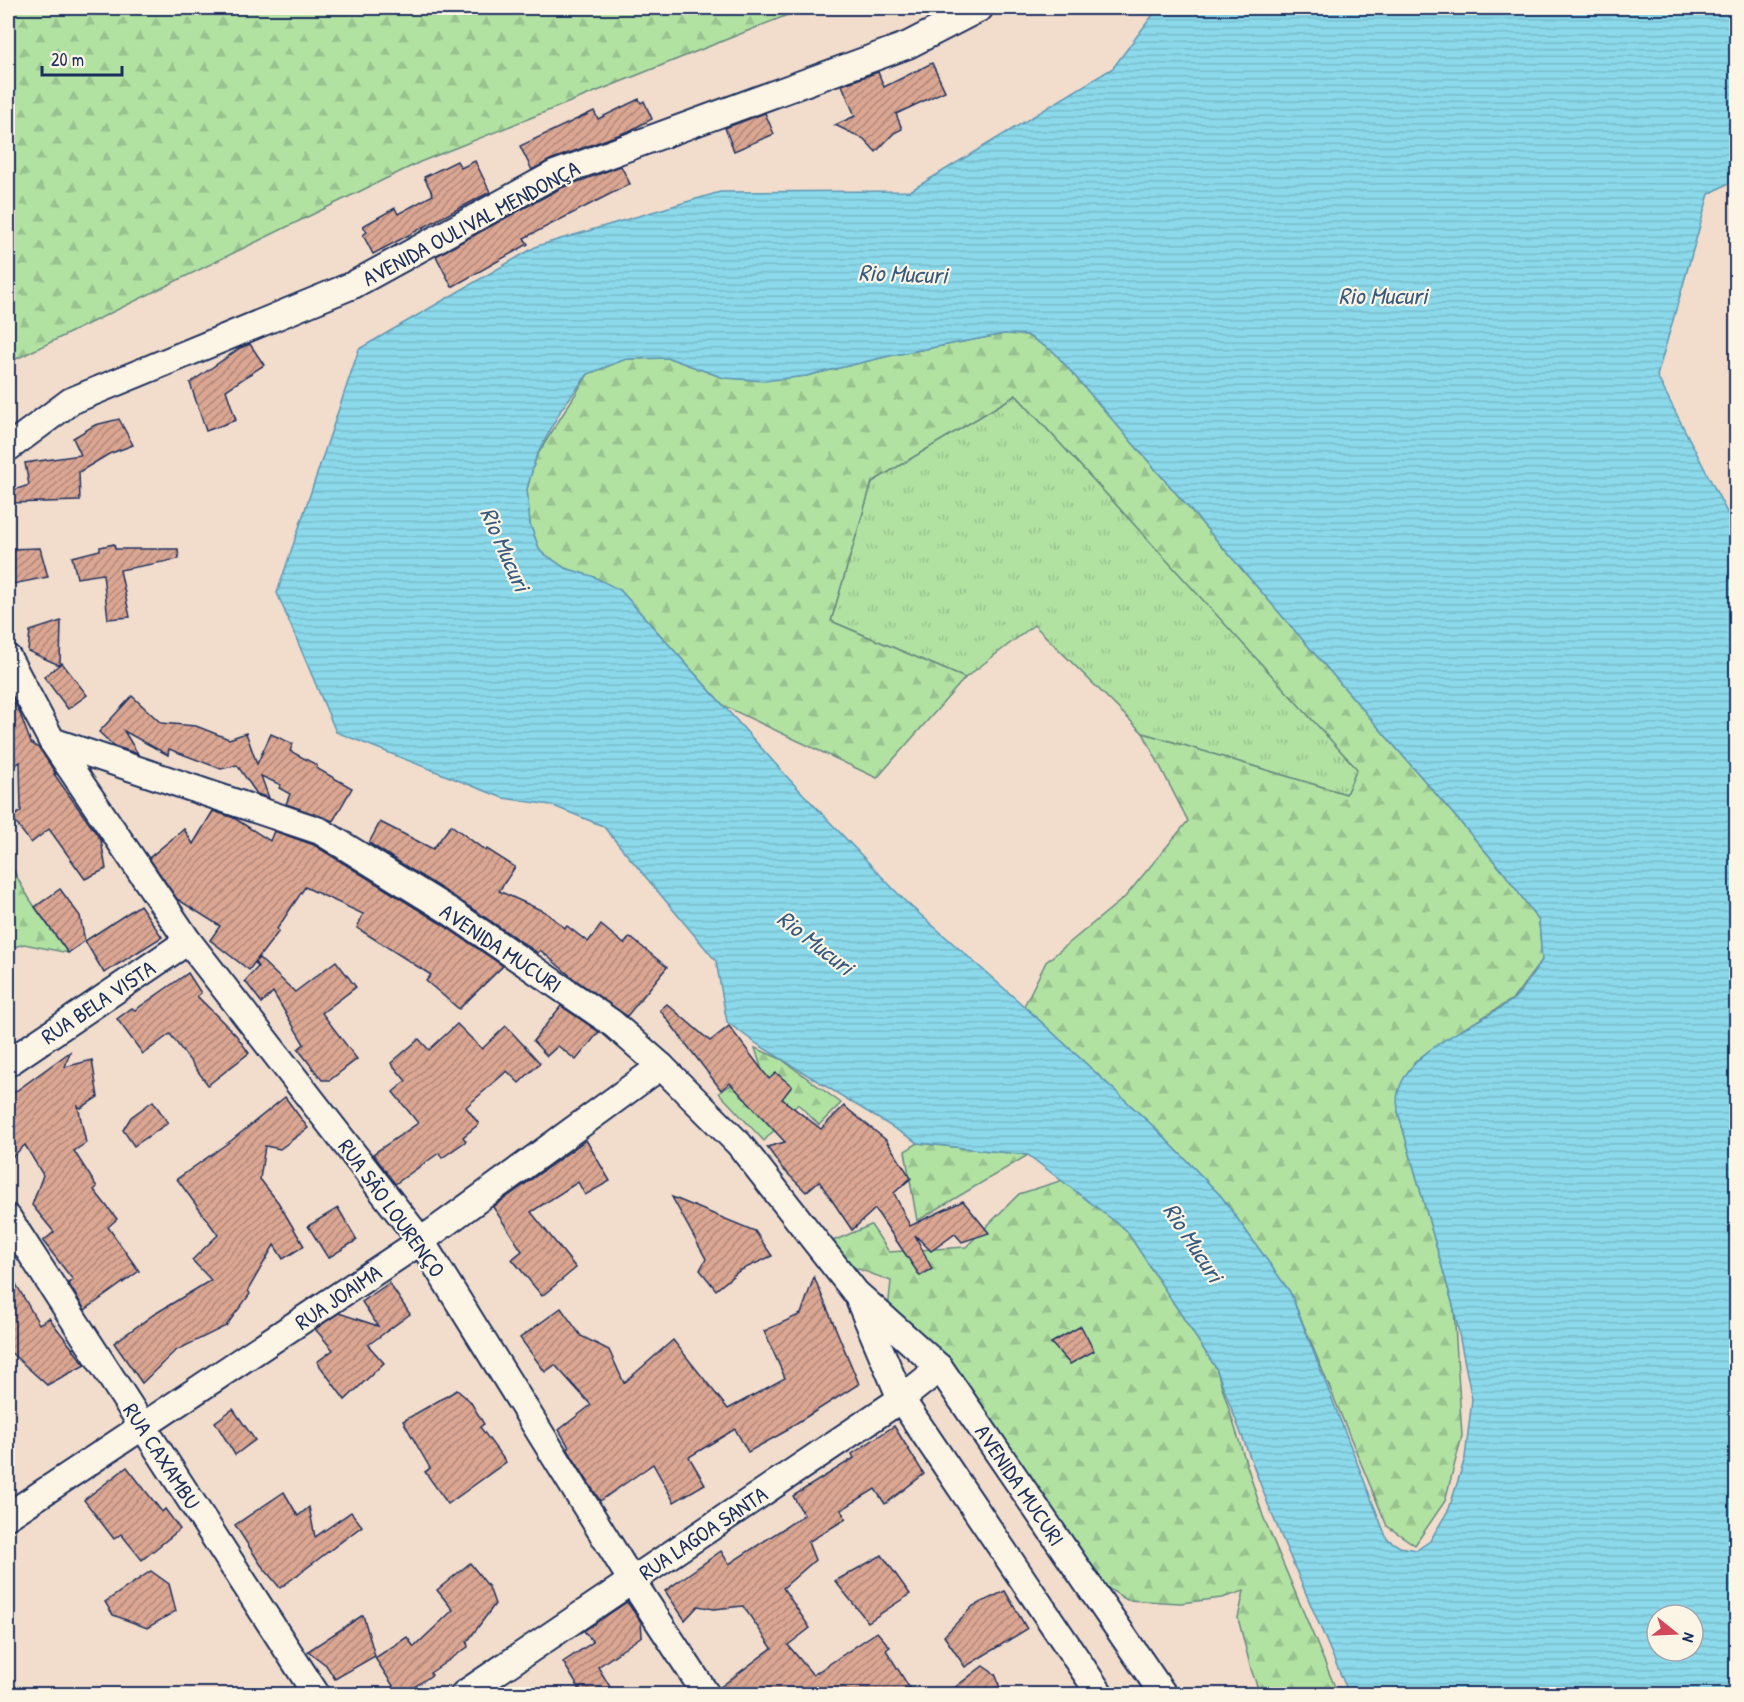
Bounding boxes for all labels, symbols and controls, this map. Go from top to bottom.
scale bar [42,39,122,77]
text: 20 m [51,47,84,72]
street label: AVENIDA OULIVAL MENDONÇA [357,153,585,293]
water label: Rio Mucuri [858,255,951,291]
water label: Rio Mucuri [1339,279,1430,311]
water label: Rio Mucuri [473,502,540,598]
street label: AVENIDA MUCURI [434,896,568,1000]
water label: Rio Mucuri [771,902,863,984]
street label: RUA BELA VISTA [35,953,161,1051]
street label: RUA SÃO LOURENÇO [332,1133,452,1283]
water label: Rio Mucuri [1156,1196,1233,1290]
street label: RUA JOAIMA [289,1257,387,1337]
street label: RUA CAXAMBU [116,1397,208,1515]
street label: AVENIDA MUCURI [968,1418,1072,1552]
street label: RUA LAGOA SANTA [633,1479,773,1587]
north arrow [1645,1603,1705,1663]
text: N [1677,1630,1701,1646]

